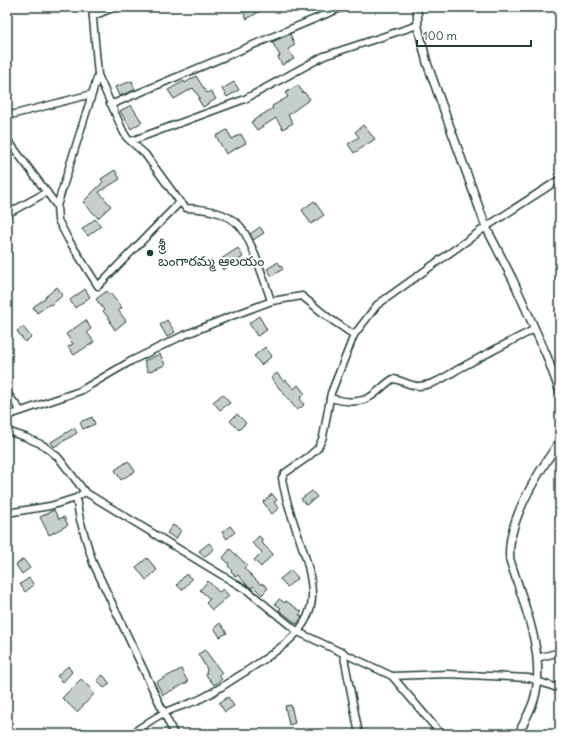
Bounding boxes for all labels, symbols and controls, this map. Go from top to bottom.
scale bar [417,22,531,48]
text: 100 m [423,28,457,43]
place label: శ్రీ బంగారమ్మ ఆలయం [158,236,264,272]
marker: శ్రీ బంగారమ్మ ఆలయం [145,248,155,258]

